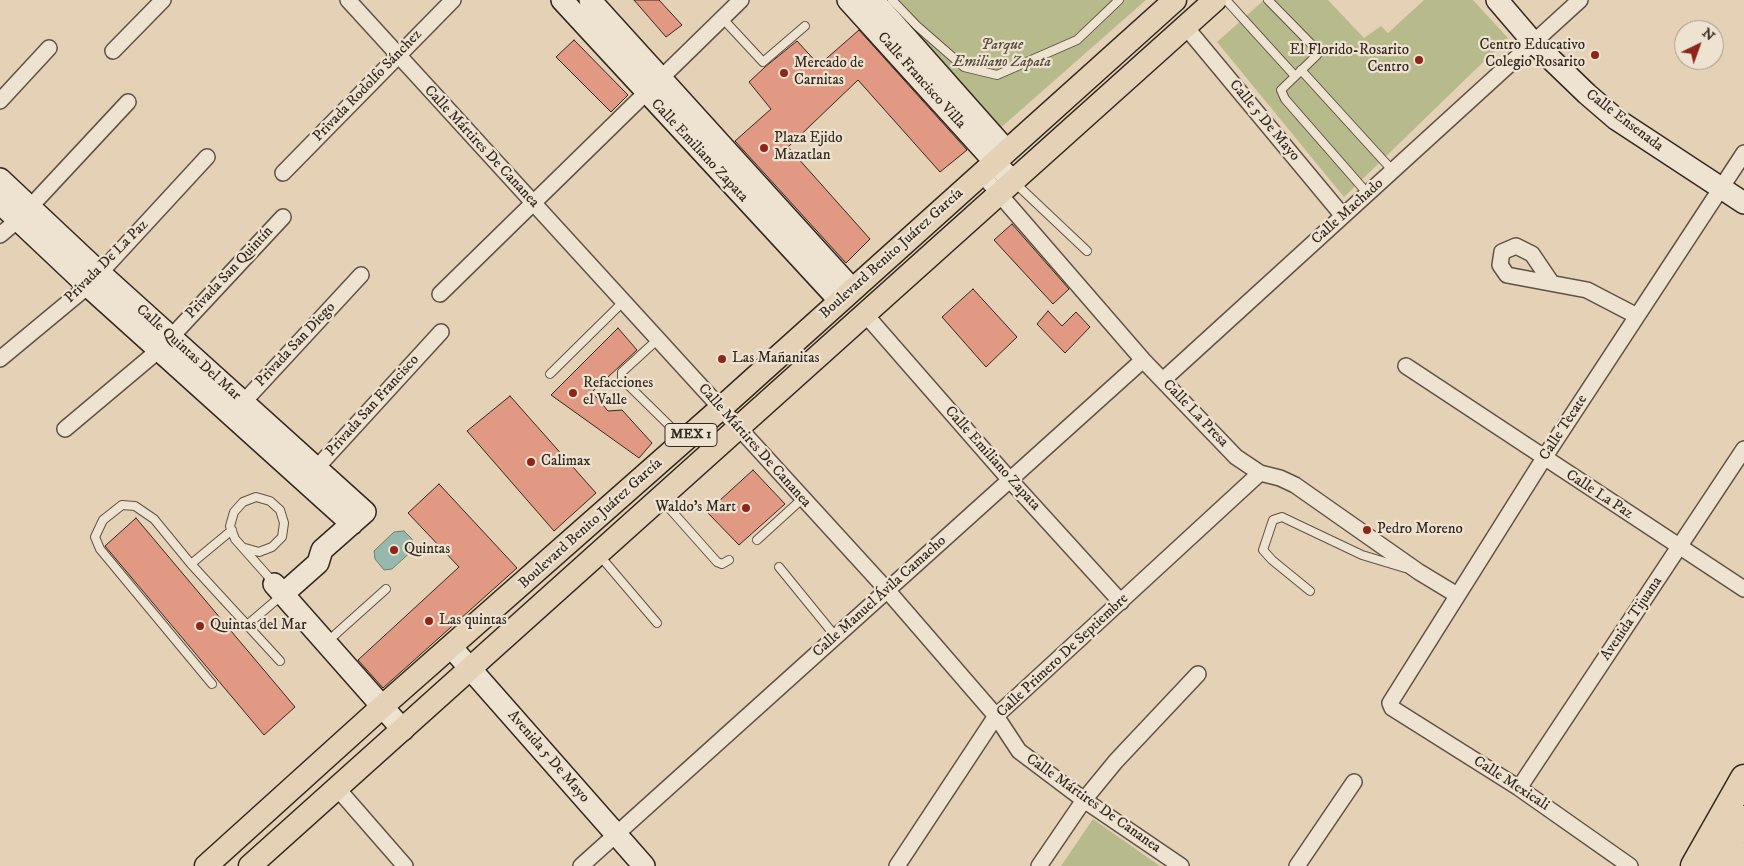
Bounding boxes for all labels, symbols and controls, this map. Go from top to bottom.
north arrow [1674,20,1724,70]
text: N [1698,24,1719,45]
street label: Privada Rodolfo Sánchez [310,26,426,146]
street label: Calle Francisco Villa [873,29,969,133]
park label: Parque Emiliano Zapata [953,37,1051,72]
place label: Centro Educativo Colegio Rosarito [1479,37,1585,72]
place label: El Florido-Rosarito Centro [1289,42,1409,77]
marker: Centro Educativo Colegio Rosarito [1589,49,1601,61]
marker: El Florido-Rosarito Centro [1413,54,1425,66]
place label: Mercado de Carnitas [794,55,864,90]
marker: Mercado de Carnitas [778,67,790,79]
street label: Calle 5 De Mayo [1225,77,1303,165]
street label: Calle Mártires De Cananea [420,82,542,212]
street label: Calle Ensenada [1582,86,1666,156]
street label: Calle Emiliano Zapata [647,96,751,206]
place label: Plaza Ejido Mazatlan [774,130,842,165]
marker: Plaza Ejido Mazatlan [758,142,770,154]
street label: Calle Machado [1308,175,1388,249]
street label: Boulevard Benito Juárez García [817,185,967,323]
street label: Privada De La Paz [61,216,153,308]
street label: Privada San Quintín [182,223,278,323]
street label: Privada San Diego [252,299,340,391]
street label: Calle Quintas Del Mar [132,301,244,405]
place label: Las Mañanitas [732,350,820,368]
street label: Privada San Francisco [323,351,423,461]
marker: Las Mañanitas [716,353,728,365]
place label: Refacciones el Valle [583,375,653,410]
street label: Calle La Presa [1158,376,1232,452]
street label: Calle Mártires De Cananea [694,380,814,512]
marker: Refacciones el Valle [567,387,579,399]
street label: Calle Tecate [1536,392,1592,464]
street label: Calle Emiliano Zapata [940,403,1044,515]
road number: MEX 1 [665,424,717,446]
place label: Calimax [541,453,591,471]
street label: Boulevard Benito Juárez García [516,455,666,593]
marker: Calimax [525,456,537,468]
street label: Calle La Paz [1562,467,1636,523]
place label: Waldo's Mart [655,499,736,517]
marker: Waldo's Mart [740,502,752,514]
place label: Pedro Moreno [1377,521,1463,539]
marker: Pedro Moreno [1361,524,1373,536]
street label: Calle Manuel Ávila Camacho [810,532,950,662]
place label: Quintas [404,541,450,559]
marker: Quintas [388,544,400,556]
street label: Avenida Tijuana [1597,574,1667,664]
street label: Calle Primero De Septiembre [993,590,1133,722]
place label: Las quintas [439,612,507,630]
marker: Las quintas [423,615,435,627]
place label: Quintas del Mar [210,617,306,635]
marker: Quintas del Mar [194,620,206,632]
street label: Avenida 5 De Mayo [503,707,593,807]
street label: Calle Mártires De Cananea [1022,751,1164,857]
street label: Calle Mexicali [1470,753,1552,815]

